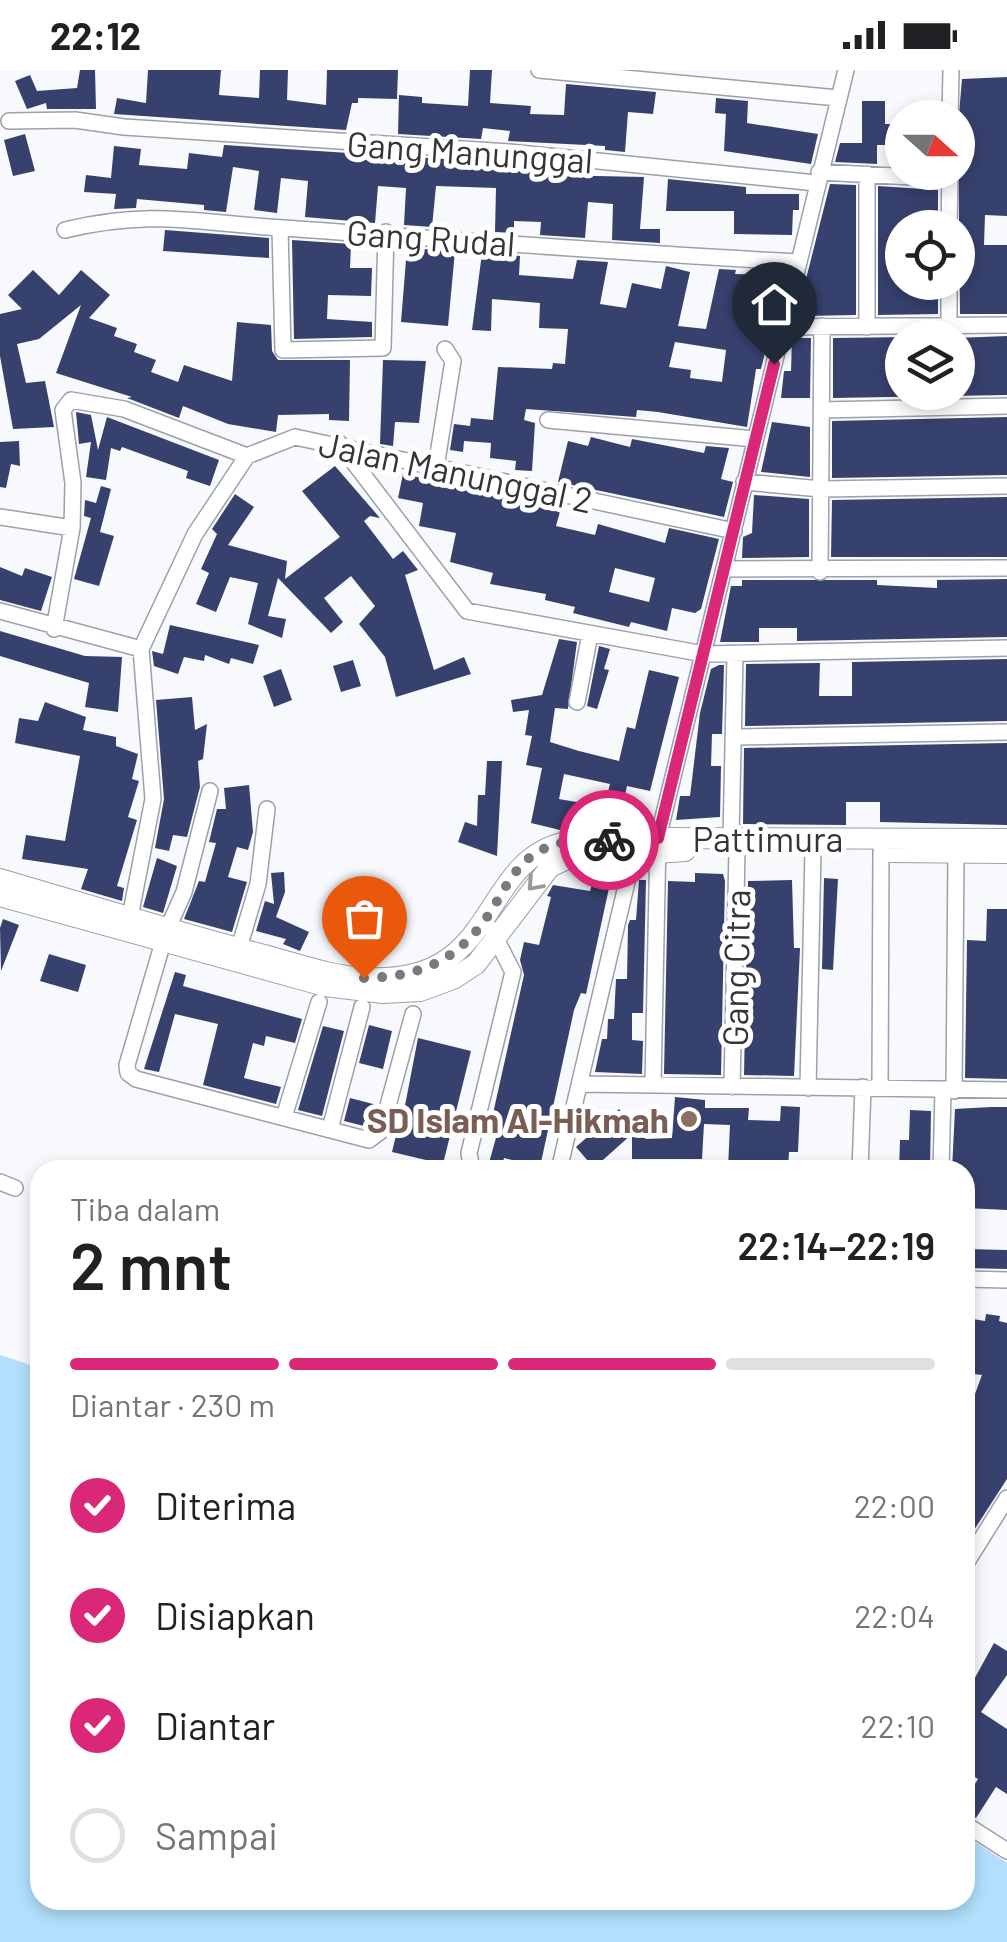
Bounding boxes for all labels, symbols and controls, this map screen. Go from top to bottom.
text: 22:12 [50,12,141,58]
north arrow [885,100,975,190]
map controls [885,100,975,410]
street label: Gang Manunggal [346,121,594,181]
street label: Gang Rudal [345,210,517,264]
button: locate [885,210,975,300]
pin [732,262,817,365]
icon: home [747,277,802,332]
button: layers [885,320,975,410]
street label: Jalan Manunggal 2 [315,422,597,520]
courier [559,790,659,890]
icon: bike [582,813,637,868]
street label: Pattimura [692,817,844,859]
one-way arrow [528,872,546,891]
pin [322,876,407,979]
street label: Gang Citra [713,889,757,1047]
icon: bag [337,891,392,946]
place label: SD Islam Al-Hikmah [367,1098,669,1140]
marker: SD Islam Al-Hikmah [678,1108,700,1130]
text: Tiba dalam [70,1189,220,1227]
text: 22:14–22:19 [737,1222,935,1268]
text: 2 mnt [70,1225,232,1303]
text: Diantar · 230 m [70,1385,275,1423]
icon: check [70,1478,125,1533]
text: Diterima [155,1482,296,1528]
text: 22:00 [854,1486,935,1524]
icon: check [70,1588,125,1643]
text: Disiapkan [155,1592,315,1638]
text: 22:04 [854,1596,935,1634]
icon: check [70,1698,125,1753]
text: Diantar [155,1702,275,1748]
text: 22:10 [861,1706,935,1744]
text: Sampai [155,1812,278,1858]

